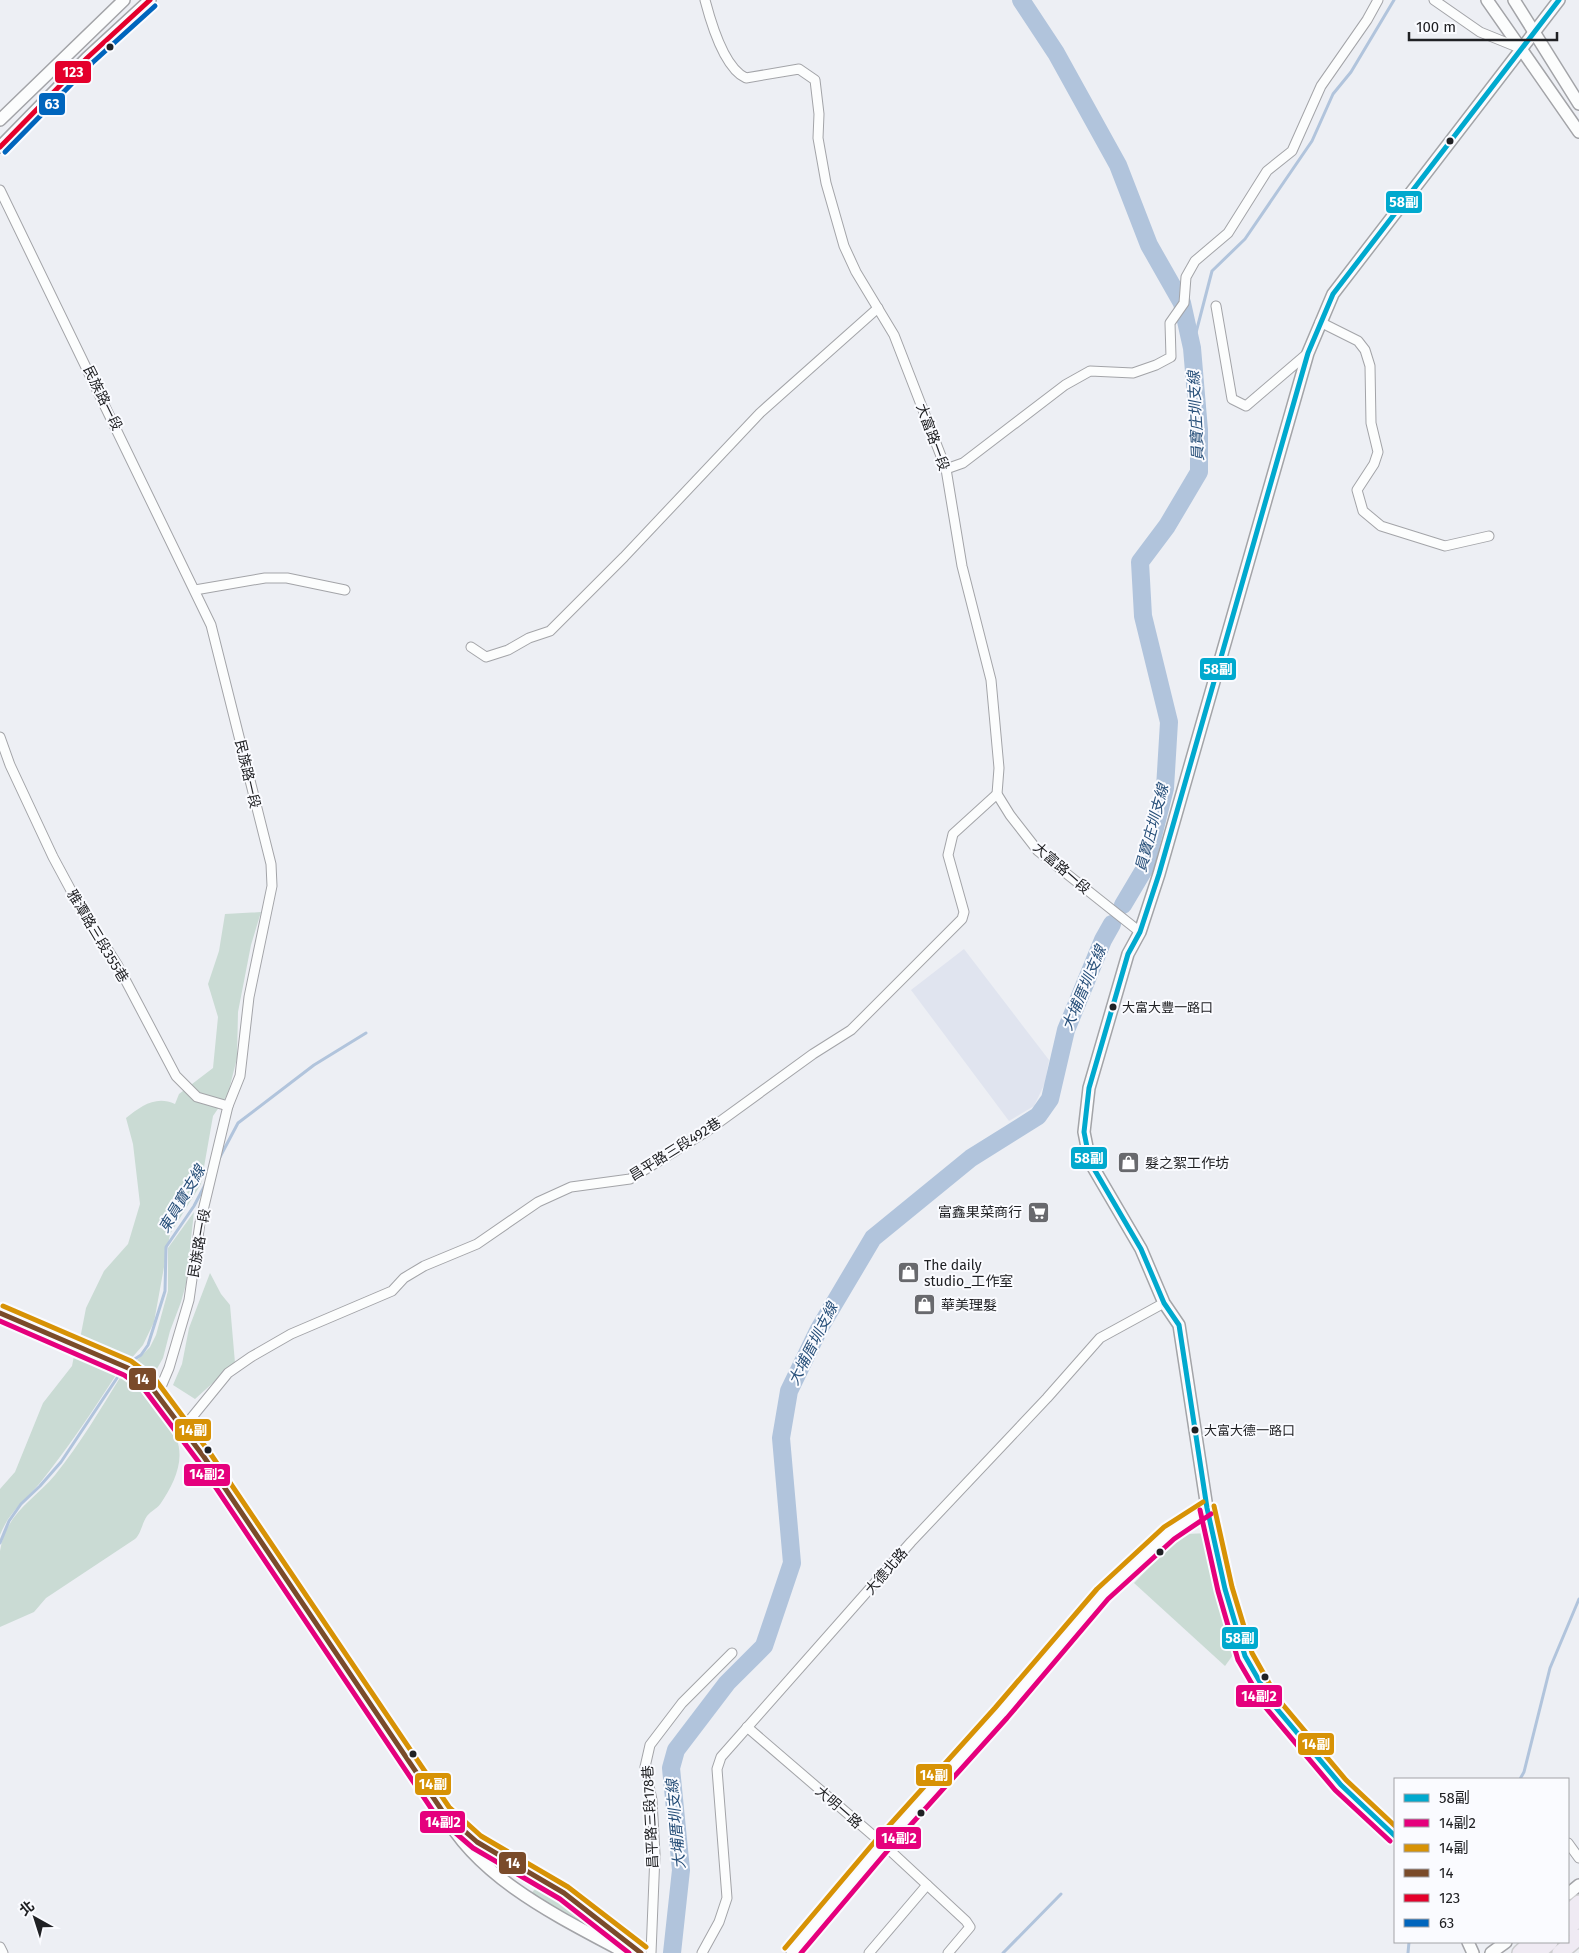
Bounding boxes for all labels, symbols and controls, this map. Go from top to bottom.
scale bar [1409,10,1556,42]
text: 100 m [1416,18,1456,36]
unlabelled marker [105,42,115,52]
line badge: 123 [54,60,92,84]
text: 123 [63,64,83,81]
line badge: 63 [38,92,66,116]
text: 63 [44,96,60,113]
unlabelled marker [1445,136,1455,146]
line badge: 58副 [1385,190,1423,214]
text: 58副 [1389,194,1419,211]
street label: 民族路一段 [80,363,126,433]
water label: 員寶庄圳支線 [1185,369,1207,461]
street label: 大富路一段 [913,401,952,473]
line badge: 58副 [1199,657,1237,681]
text: 58副 [1203,661,1233,678]
street label: 民族路一段 [231,738,264,810]
water label: 員寶庄圳支線 [1132,780,1173,874]
street label: 大富路一段 [1030,839,1094,898]
street label: 雅潭路三段355巷 [63,887,132,986]
water label: 大埔厝圳支線 [1058,941,1111,1033]
place label: 大富大豐一路口 [1122,1000,1213,1015]
marker: 大富大豐一路口 [1108,1002,1118,1012]
street label: 昌平路三段492巷 [626,1114,724,1184]
line badge: 58副 [1070,1146,1108,1170]
text: 58副 [1074,1150,1104,1167]
shop icon: 髮之絮工作坊 [1117,1151,1141,1175]
place label: 髮之絮工作坊 [1145,1155,1229,1172]
water label: 東員寶支線 [155,1161,210,1236]
supermarket icon: 富鑫果菜商行 [1026,1200,1050,1224]
place label: 富鑫果菜商行 [938,1204,1022,1221]
street label: 民族路一段 [185,1207,214,1279]
place label: The daily studio_工作室 [924,1257,1013,1290]
shop icon: The daily studio_工作室 [896,1261,920,1285]
shop icon: 華美理髮 [913,1293,937,1317]
place label: 華美理髮 [941,1297,997,1314]
water label: 大埔厝圳支線 [785,1298,842,1388]
line badge: 14 [128,1367,157,1391]
text: 14 [135,1371,149,1388]
line badge: 14副 [174,1418,212,1442]
text: 14副 [179,1422,207,1439]
place label: 大富大德一路口 [1204,1423,1295,1438]
marker: 大富大德一路口 [1190,1425,1200,1435]
unlabelled marker [203,1445,213,1455]
line badge: 14副2 [183,1463,231,1487]
text: 14副2 [189,1466,225,1483]
street label: 大德北路 [862,1545,911,1598]
unlabelled marker [1155,1547,1165,1557]
line badge: 58副 [1221,1626,1259,1650]
text: 58副 [1225,1630,1255,1647]
unlabelled marker [1260,1672,1270,1682]
line badge: 14副2 [1235,1684,1283,1708]
text: 14副2 [1241,1688,1277,1705]
line badge: 14副 [1297,1732,1335,1756]
text: 14副 [1302,1736,1330,1753]
unlabelled marker [408,1749,418,1759]
line badge: 14副 [915,1763,953,1787]
street label: 昌平路三段178巷 [639,1765,662,1869]
text: 14副 [920,1767,948,1784]
line badge: 14副 [414,1772,452,1796]
text: 14副 [419,1776,447,1793]
water label: 大埔厝圳支線 [663,1776,689,1870]
legend [1394,1778,1569,1943]
street label: 大明一路 [812,1783,865,1832]
text: 58副 [1439,1789,1470,1807]
unlabelled marker [916,1808,926,1818]
line badge: 14副2 [419,1810,466,1834]
text: 14副2 [425,1814,461,1831]
text: 14副2 [1439,1814,1476,1832]
line badge: 14副2 [875,1826,922,1850]
text: 14副2 [881,1830,917,1847]
text: 14副 [1439,1839,1468,1857]
line badge: 14 [498,1851,527,1875]
text: 14 [506,1855,520,1872]
text: 14 [1439,1864,1453,1882]
text: 123 [1439,1889,1460,1907]
north arrow [10,1893,60,1943]
text: 北 [16,1897,38,1919]
text: 63 [1439,1914,1454,1932]

